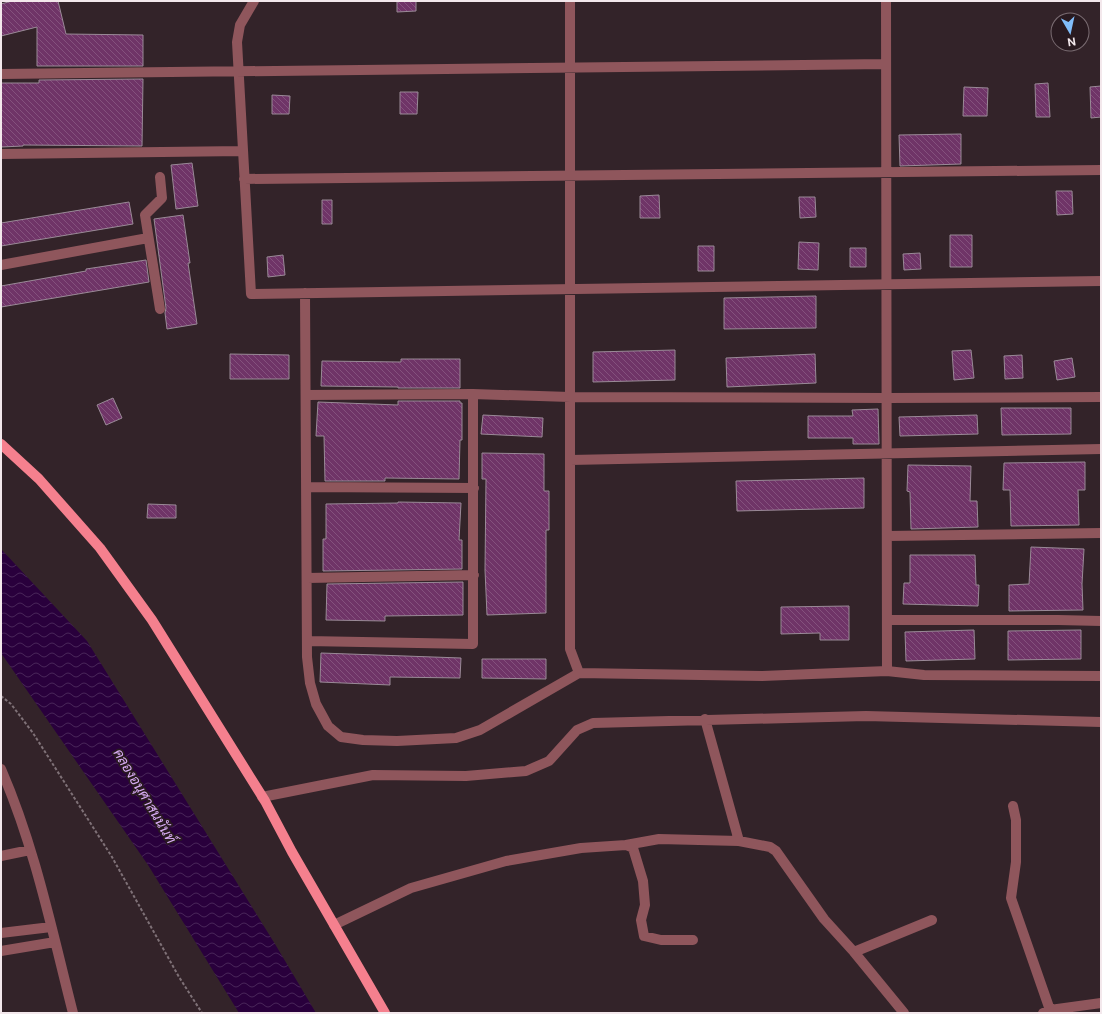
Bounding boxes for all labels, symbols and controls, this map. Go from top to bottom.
north arrow [1050,12,1090,52]
text: N [1066,35,1077,48]
water label: คลองอนุศาสนนันท์ [109,745,181,849]

